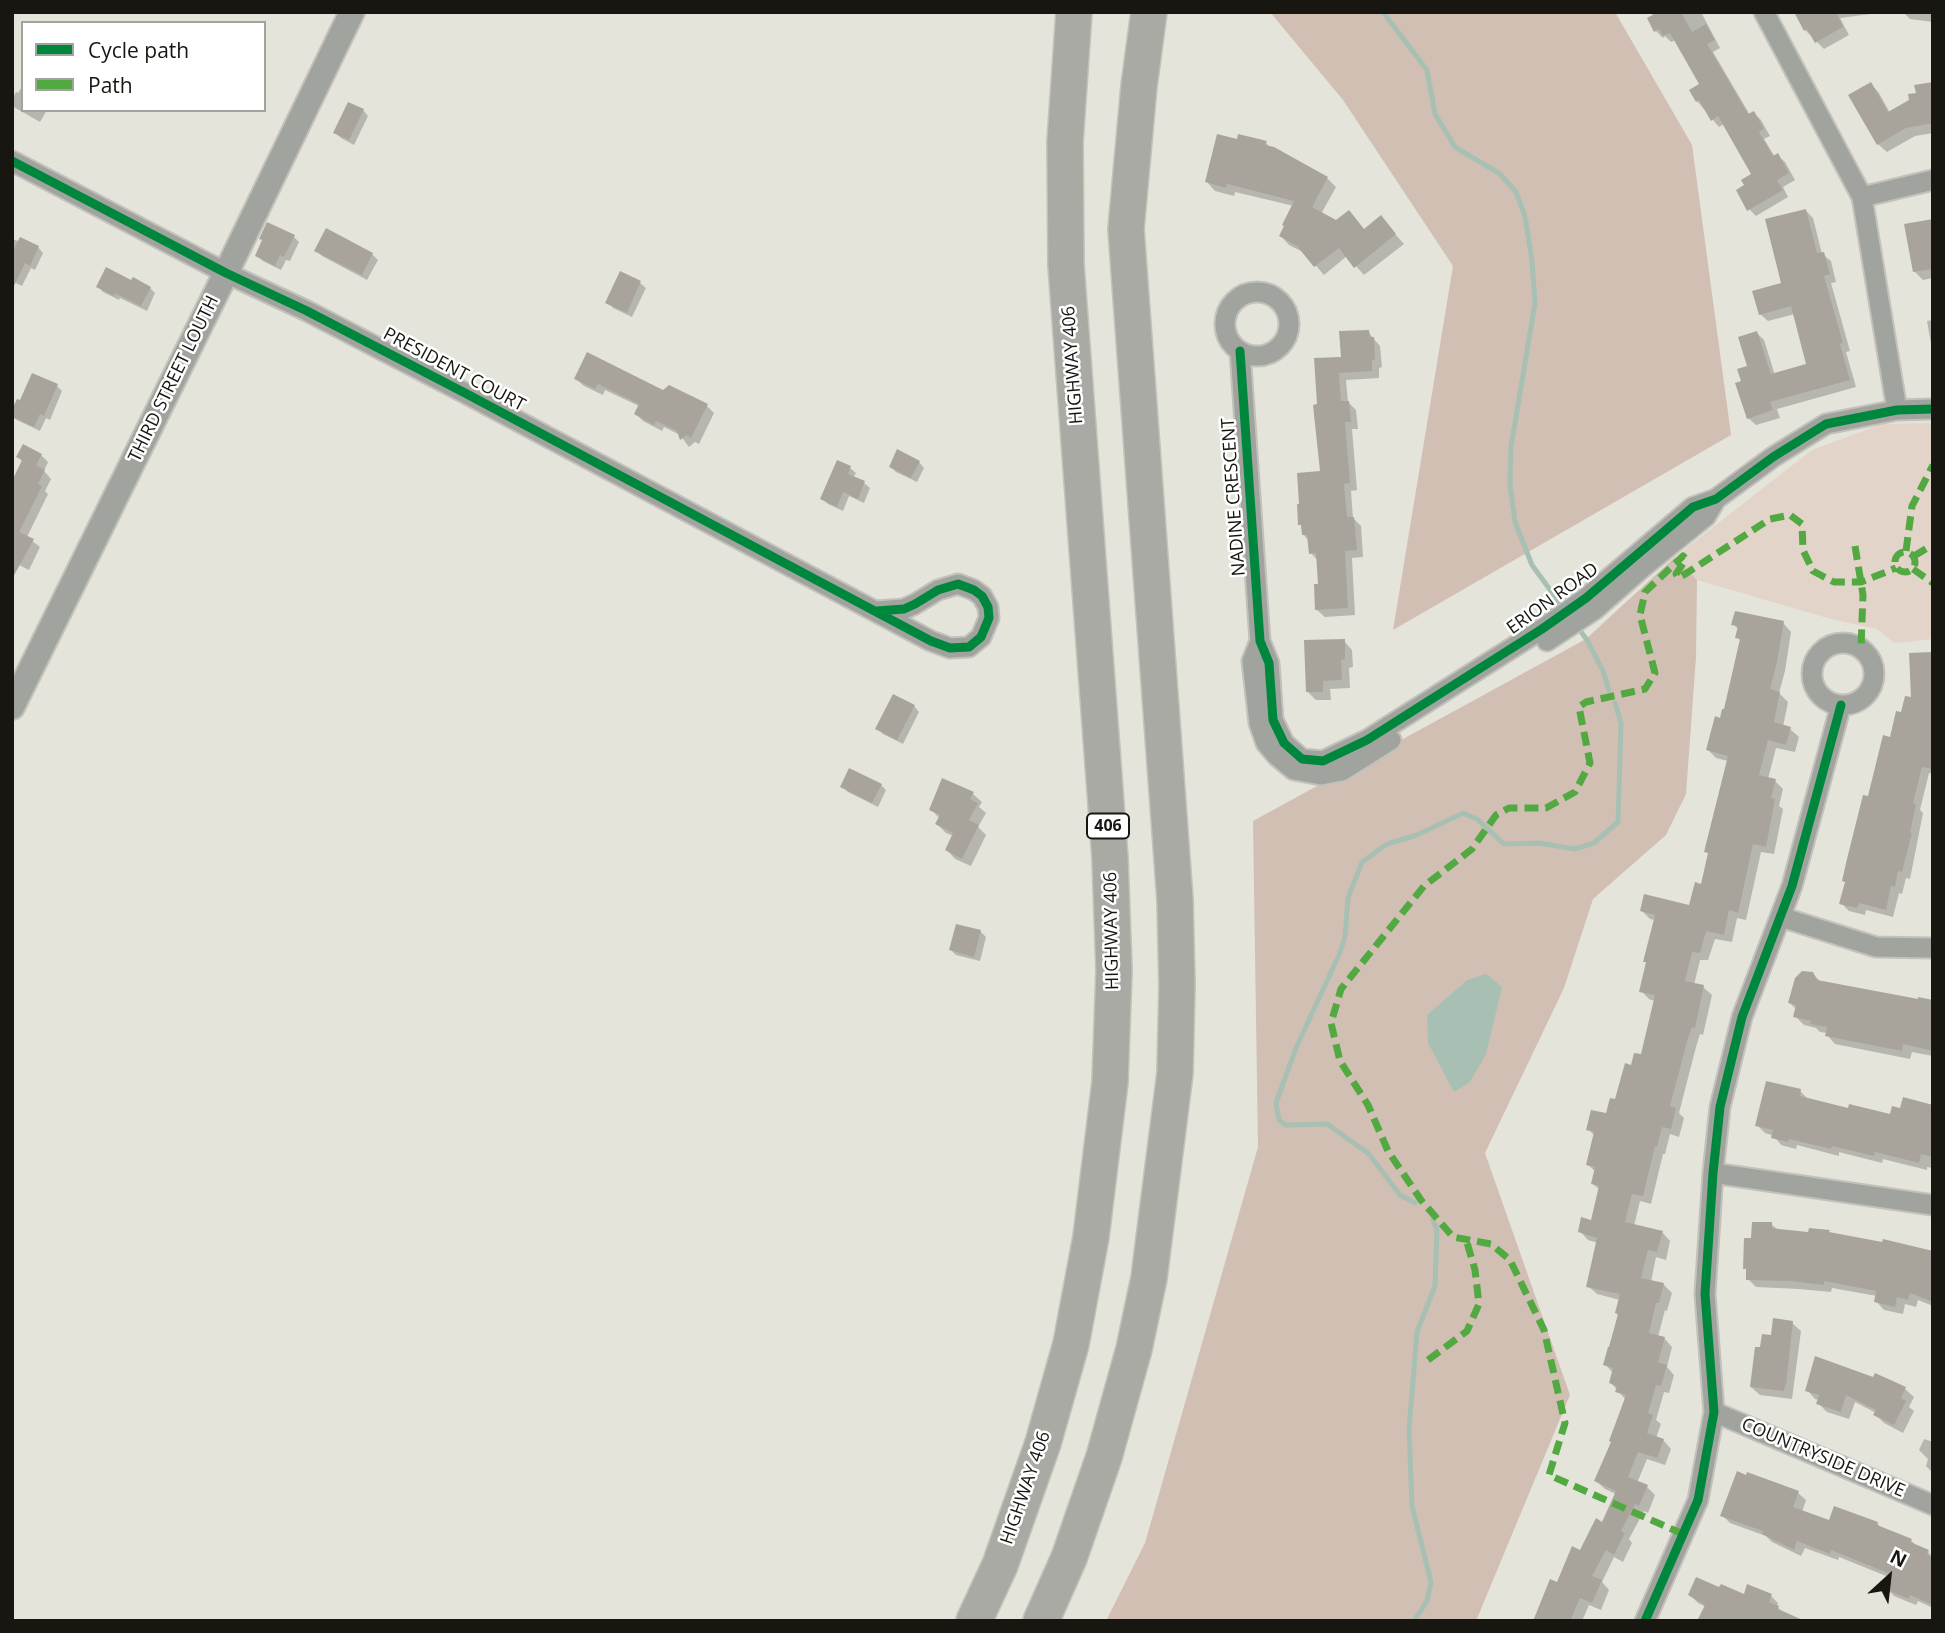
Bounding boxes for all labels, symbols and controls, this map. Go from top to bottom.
legend [21,21,266,112]
text: Cycle path [88,36,189,64]
text: Path [88,71,133,99]
street label: THIRD STREET LOUTH [124,292,224,466]
street label: HIGHWAY 406 [1058,305,1088,425]
street label: PRESIDENT COURT [379,323,529,417]
street label: NADINE CRESCENT [1218,417,1250,577]
street label: ERION ROAD [1503,559,1603,639]
road number: 406 [1087,814,1129,838]
street label: HIGHWAY 406 [1100,872,1124,990]
street label: COUNTRYSIDE DRIVE [1738,1414,1908,1502]
street label: HIGHWAY 406 [997,1429,1055,1547]
north arrow [1854,1542,1924,1612]
text: N [1886,1543,1911,1573]

